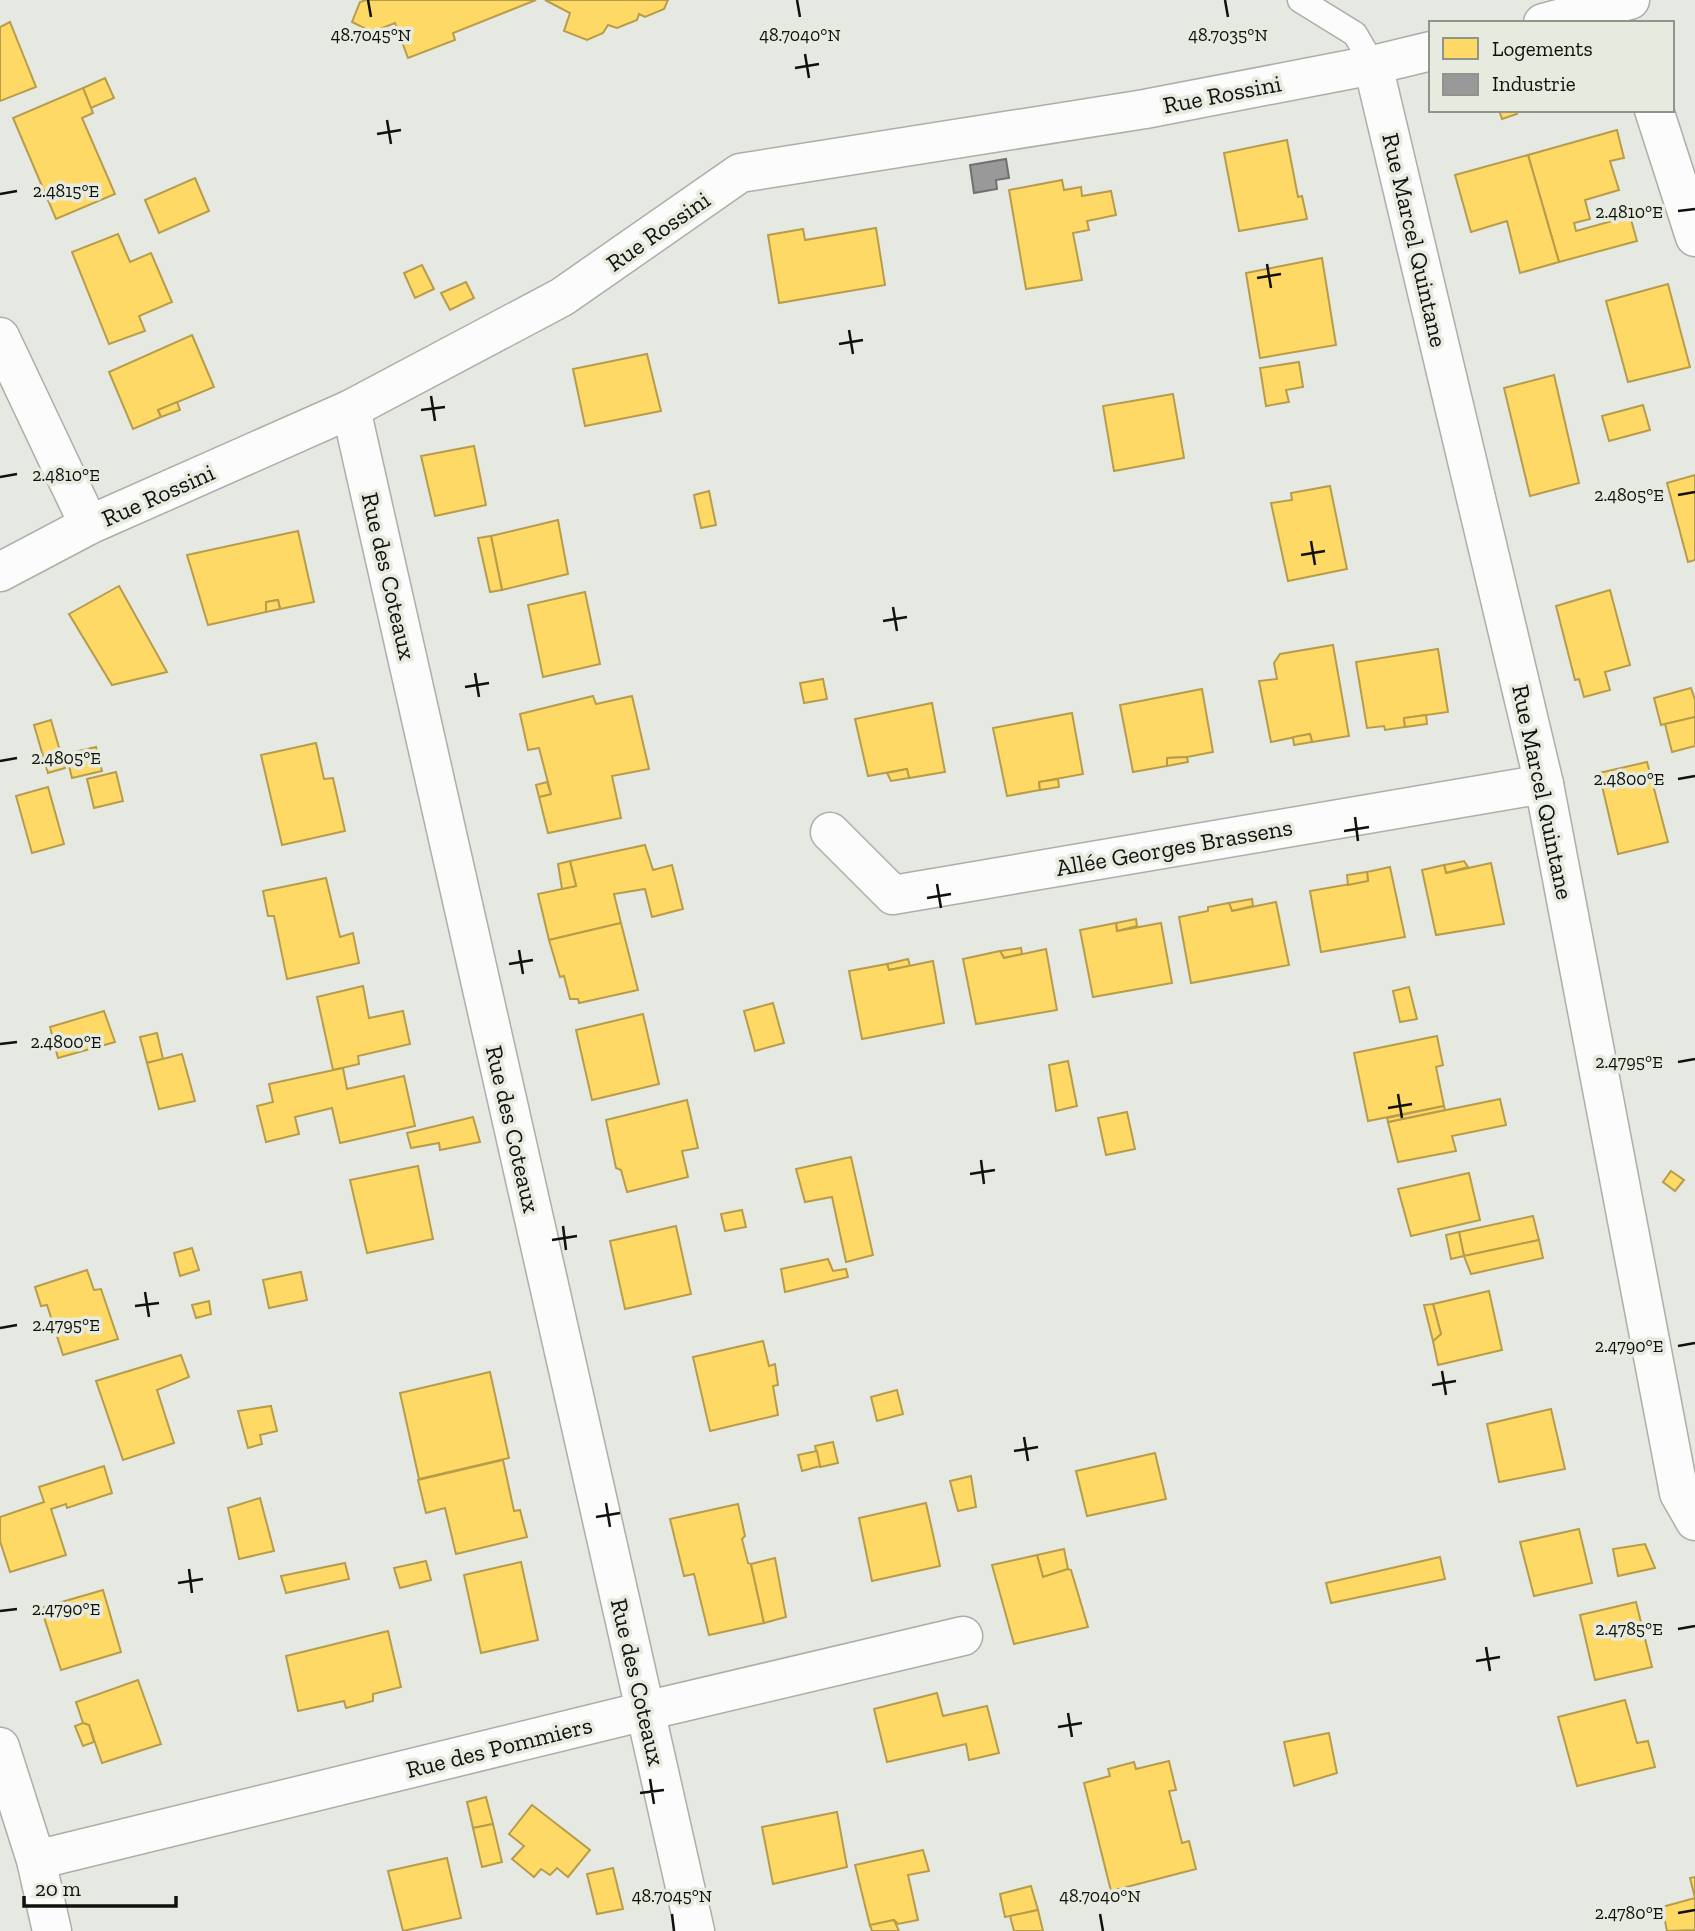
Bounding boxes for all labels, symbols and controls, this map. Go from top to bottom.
legend [1429,21,1674,112]
text: 48.7045°N [331,24,411,46]
text: 48.7040°N [759,24,841,46]
text: 48.7035°N [1188,24,1268,46]
text: Logements [1492,36,1593,61]
street label: Rue Rossini [1160,68,1284,120]
text: Industrie [1492,71,1576,96]
street label: Rue Marcel Quintane [1376,130,1454,350]
text: 2.4815°E [33,180,99,202]
street label: Rue Rossini [601,185,716,277]
text: 2.4810°E [1595,201,1663,223]
street label: Rue Rossini [97,457,219,533]
text: 2.4810°E [32,464,100,486]
text: 2.4805°E [1594,484,1664,506]
street label: Rue des Coteaux [356,490,422,662]
street label: Rue Marcel Quintane [1506,682,1580,902]
text: 2.4805°E [31,747,101,769]
text: 2.4800°E [1594,768,1664,790]
street label: Allée Georges Brassens [1053,812,1295,882]
text: 2.4800°E [31,1031,101,1053]
street label: Rue des Coteaux [480,1043,546,1215]
text: 2.4795°E [1595,1051,1663,1073]
text: 2.4795°E [32,1314,100,1336]
text: 2.4790°E [1595,1335,1663,1357]
street label: Rue des Coteaux [605,1596,671,1768]
text: 2.4790°E [32,1598,100,1620]
text: 2.4785°E [1595,1618,1663,1640]
street label: Rue des Pommiers [403,1710,595,1784]
scale bar [24,1864,177,1908]
text: 20 m [35,1876,81,1901]
text: 48.7045°N [632,1885,712,1907]
text: 48.7040°N [1059,1885,1141,1907]
text: 2.4780°E [1595,1902,1663,1924]

